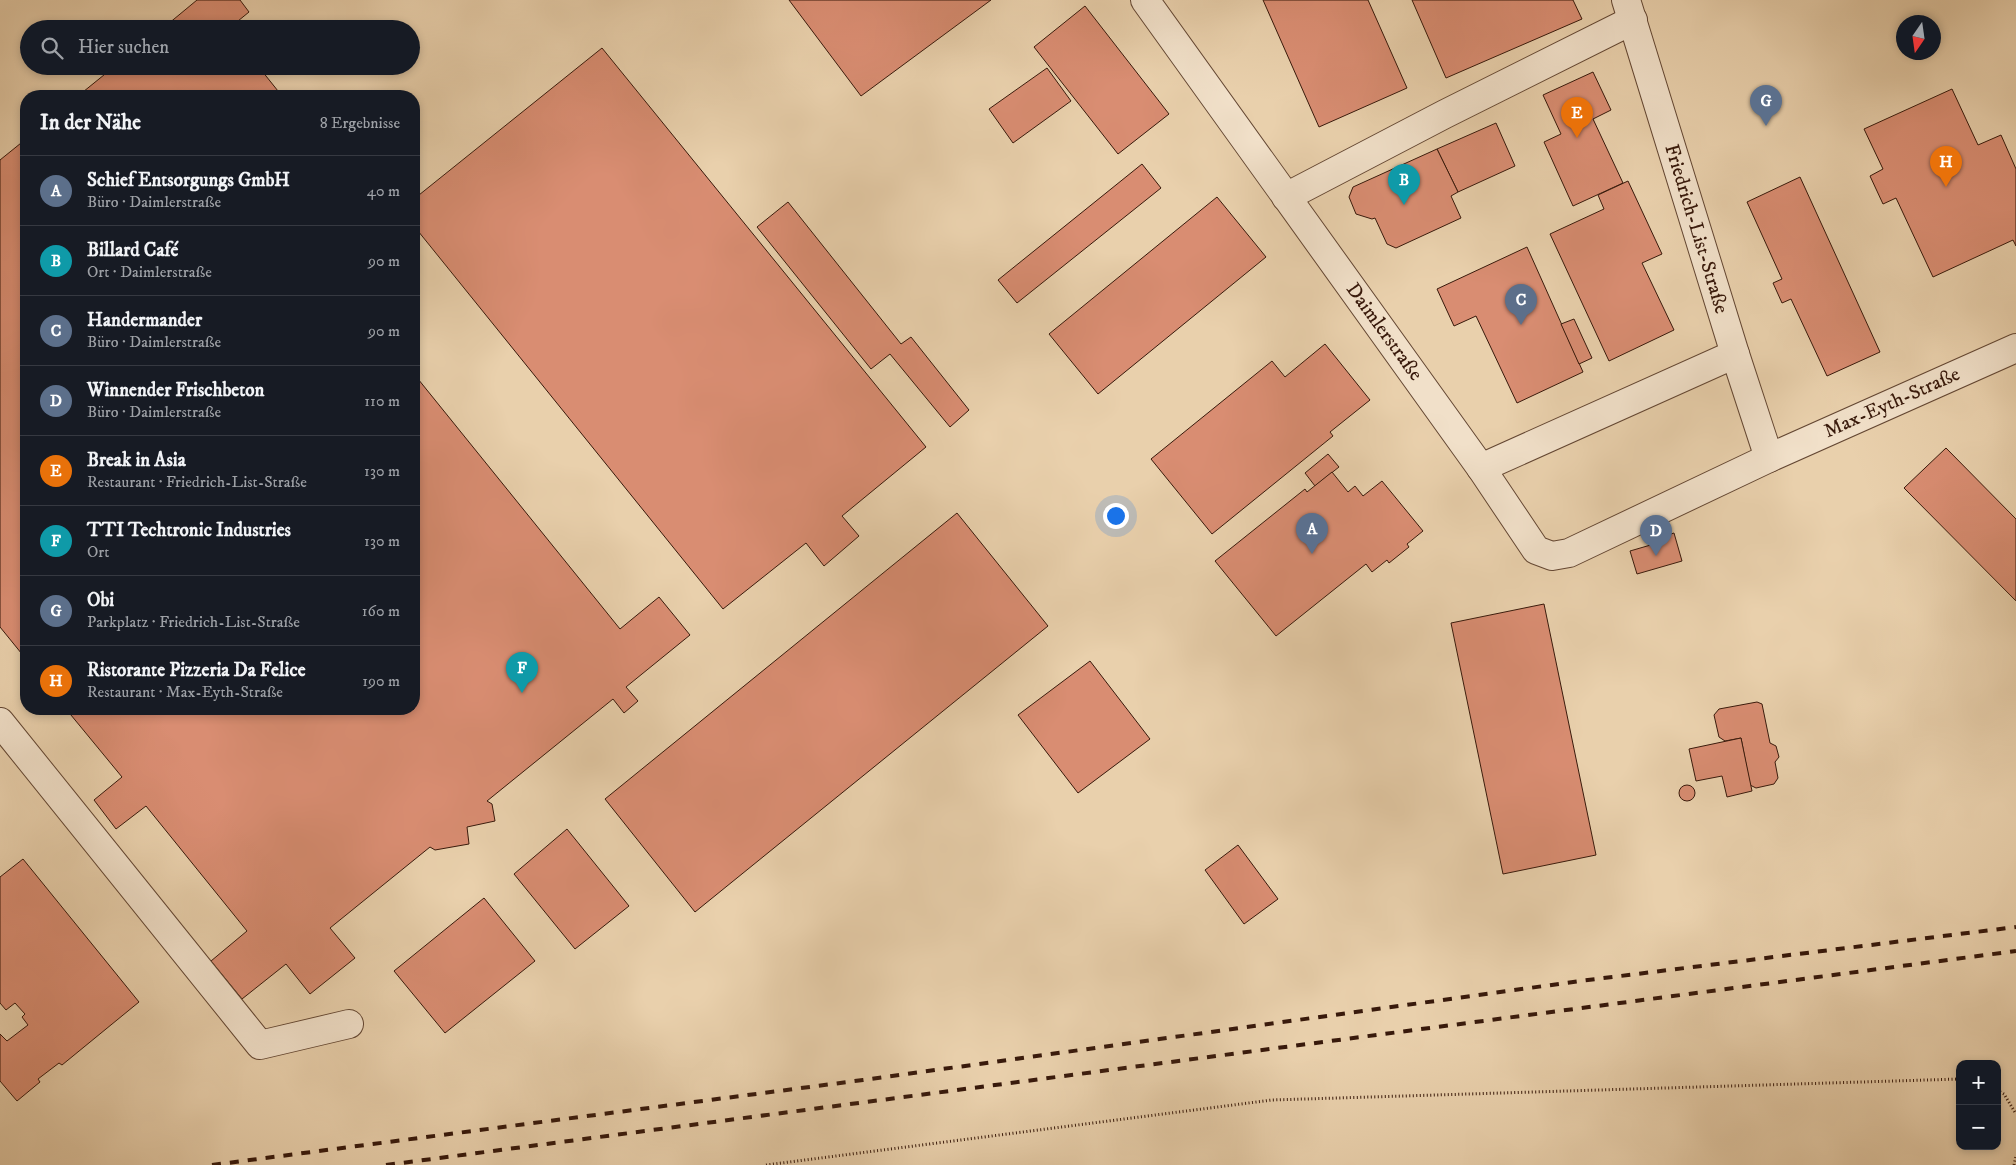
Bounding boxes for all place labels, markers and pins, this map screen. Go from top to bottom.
pin: G [1750,85,1782,126]
pin: E [1561,97,1593,138]
pin: H [1930,146,1962,187]
pin: B [1388,164,1420,205]
pin: C [1505,284,1537,325]
pin: A [1296,513,1328,554]
pin: D [1640,515,1672,556]
pin: F [506,652,538,693]

